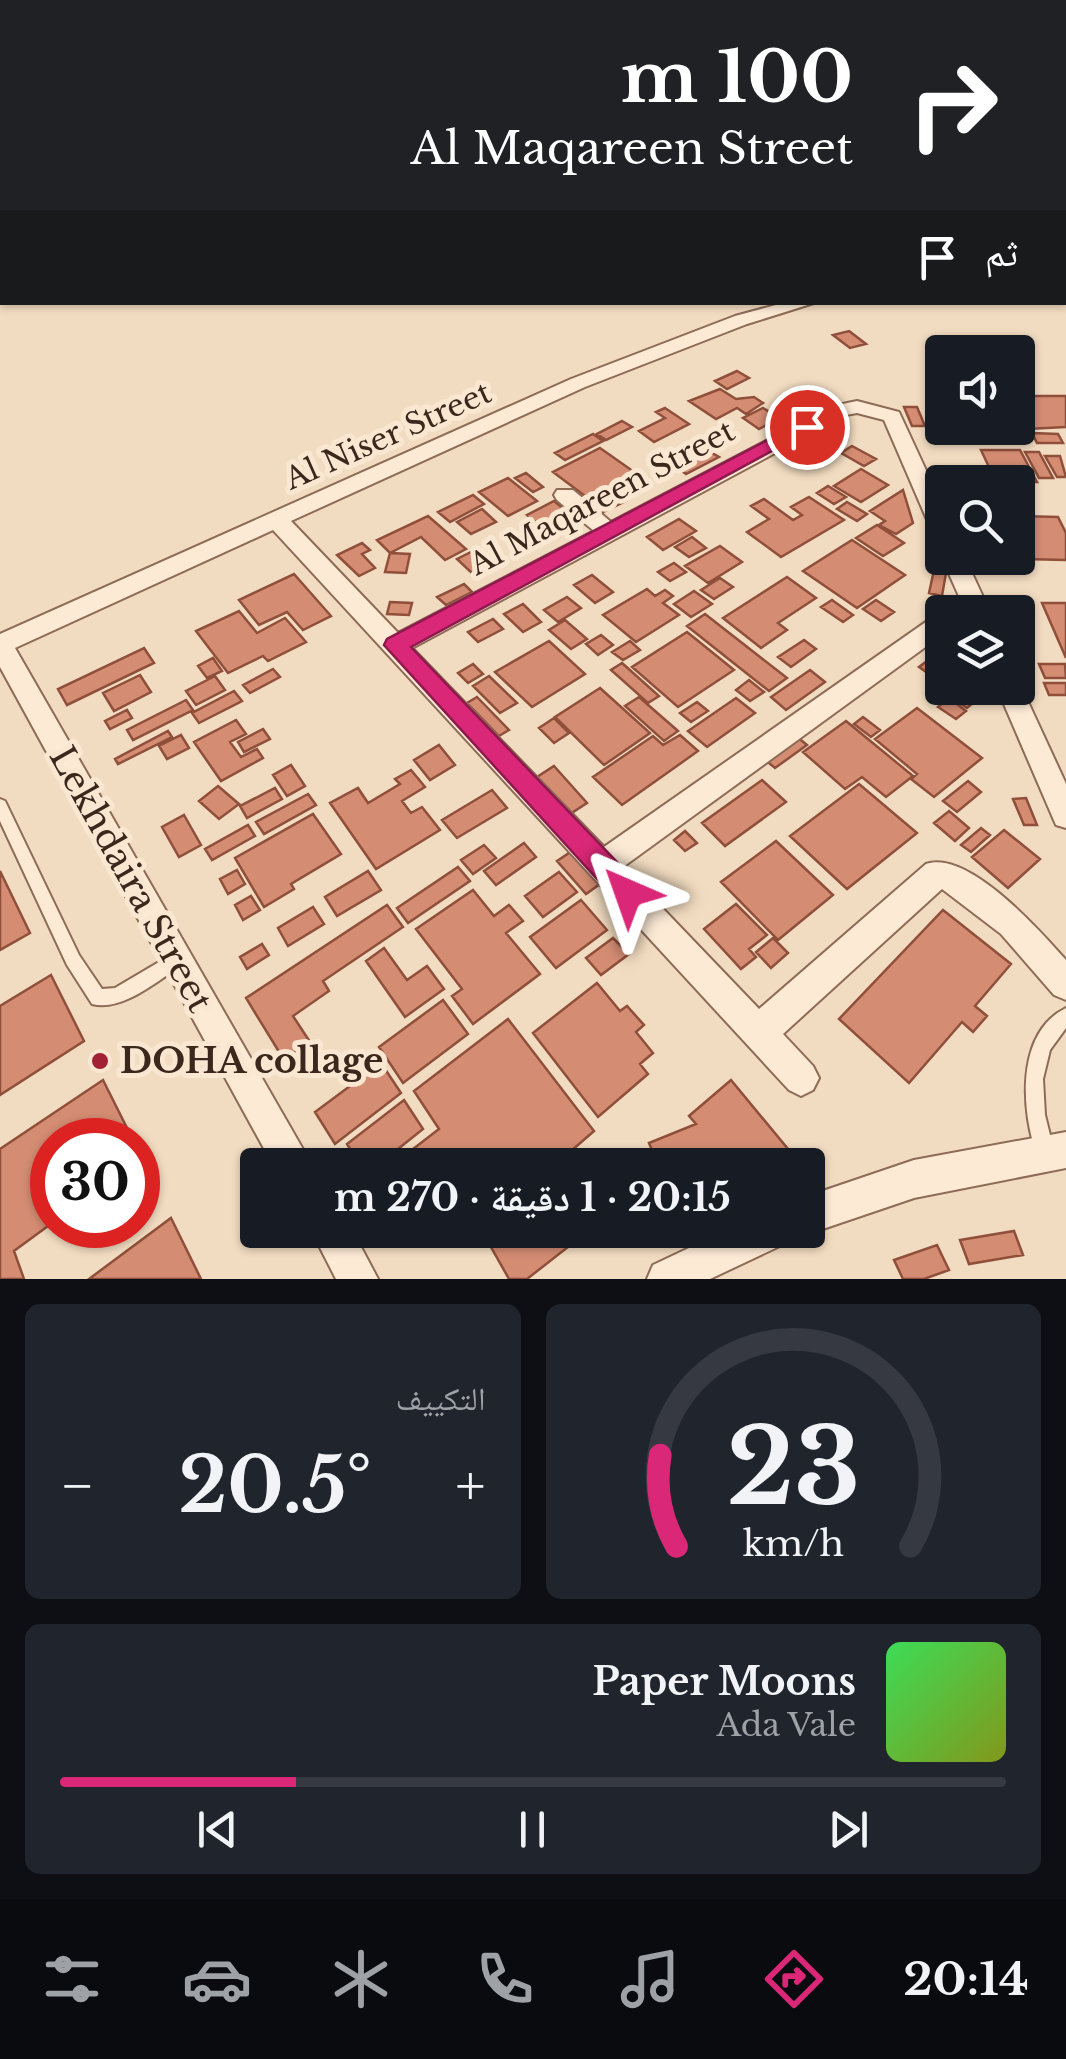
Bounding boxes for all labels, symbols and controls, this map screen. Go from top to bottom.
text: 100 m [621,34,853,121]
icon: right [888,40,1018,170]
text: Al Maqareen Street [411,120,853,176]
text: ثم [985,229,1018,276]
icon: arrive [910,230,965,285]
map controls [925,335,1035,705]
button: sound [925,335,1035,445]
street label: Al Niser Street [278,373,497,498]
pin [765,385,850,470]
icon: arrive [780,400,835,455]
street label: Al Maqareen Street [462,412,741,584]
button: search [925,465,1035,575]
button: layers [925,595,1035,705]
street label: Lekhdaira Street [41,738,222,1019]
position arrow [576,841,680,945]
place label: DOHA collage [120,1039,383,1082]
marker: DOHA collage [89,1050,111,1072]
speed limit sign: 30 [30,1118,160,1248]
text: 20:15 · 1 دقيقة · 270 m [334,1174,731,1221]
text: التكييف [396,1379,486,1419]
text: 23 [726,1403,860,1532]
text: 20.5° [178,1439,372,1532]
text: − [60,1452,95,1520]
text: + [455,1452,486,1520]
text: km/h [743,1521,844,1566]
text: Paper Moons [592,1658,856,1705]
text: Ada Vale [716,1705,856,1745]
icon: previous [190,1802,245,1857]
icon: pause [505,1802,560,1857]
icon: next [821,1802,876,1857]
icon: filters [37,1944,107,2014]
icon: car [182,1944,252,2014]
icon: climate [326,1944,396,2014]
icon: phone [470,1944,540,2014]
icon: music [615,1944,685,2014]
icon: directions [759,1944,829,2014]
text: 20:14 [903,1951,1029,2007]

